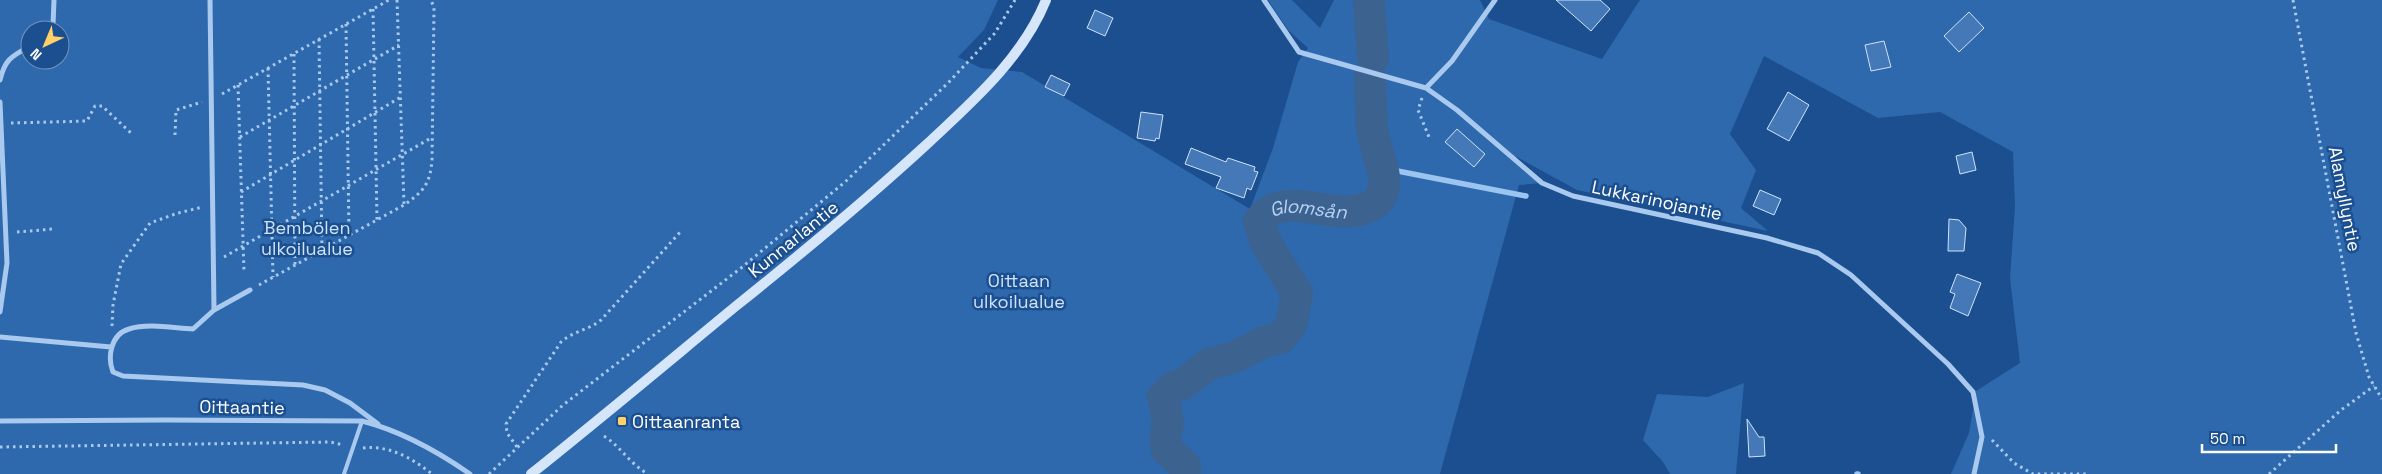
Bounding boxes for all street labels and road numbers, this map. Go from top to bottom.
street label: Alamyllyntie [2324,145,2366,253]
street label: Lukkarinojantie [1590,175,1724,225]
street label: Kunnarlantie [743,195,843,283]
street label: Oittaantie [199,395,285,419]

